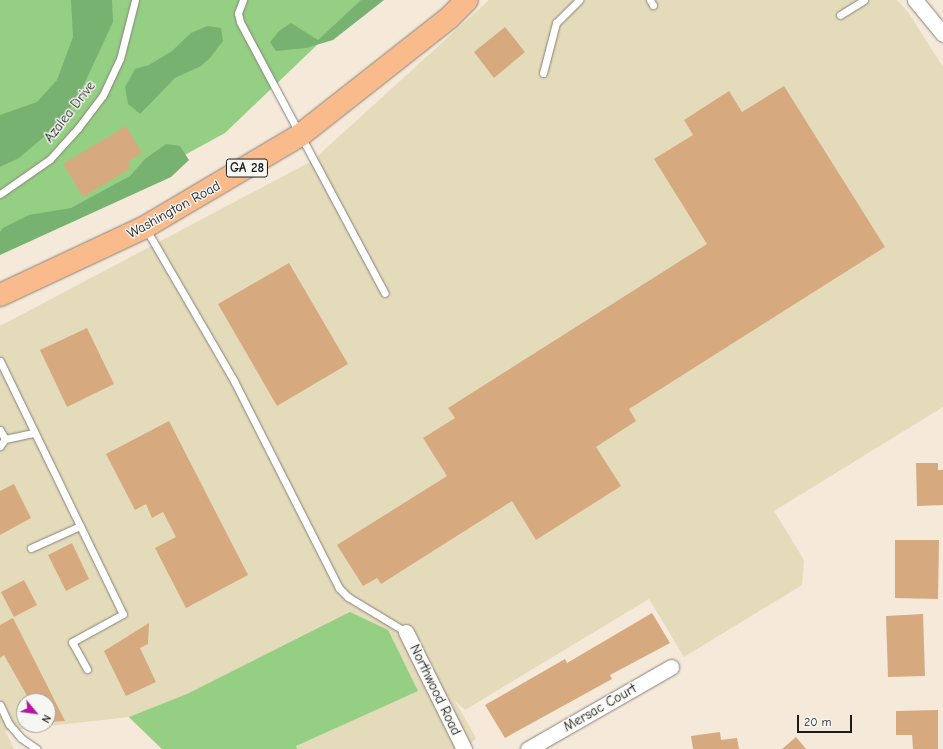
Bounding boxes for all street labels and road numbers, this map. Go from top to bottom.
street label: Azalea Drive [41,78,99,146]
road number: GA 28 [225,157,269,179]
street label: Washington Road [125,178,223,242]
street label: Northwood Road [406,642,464,738]
street label: Mersac Court [561,680,639,736]

